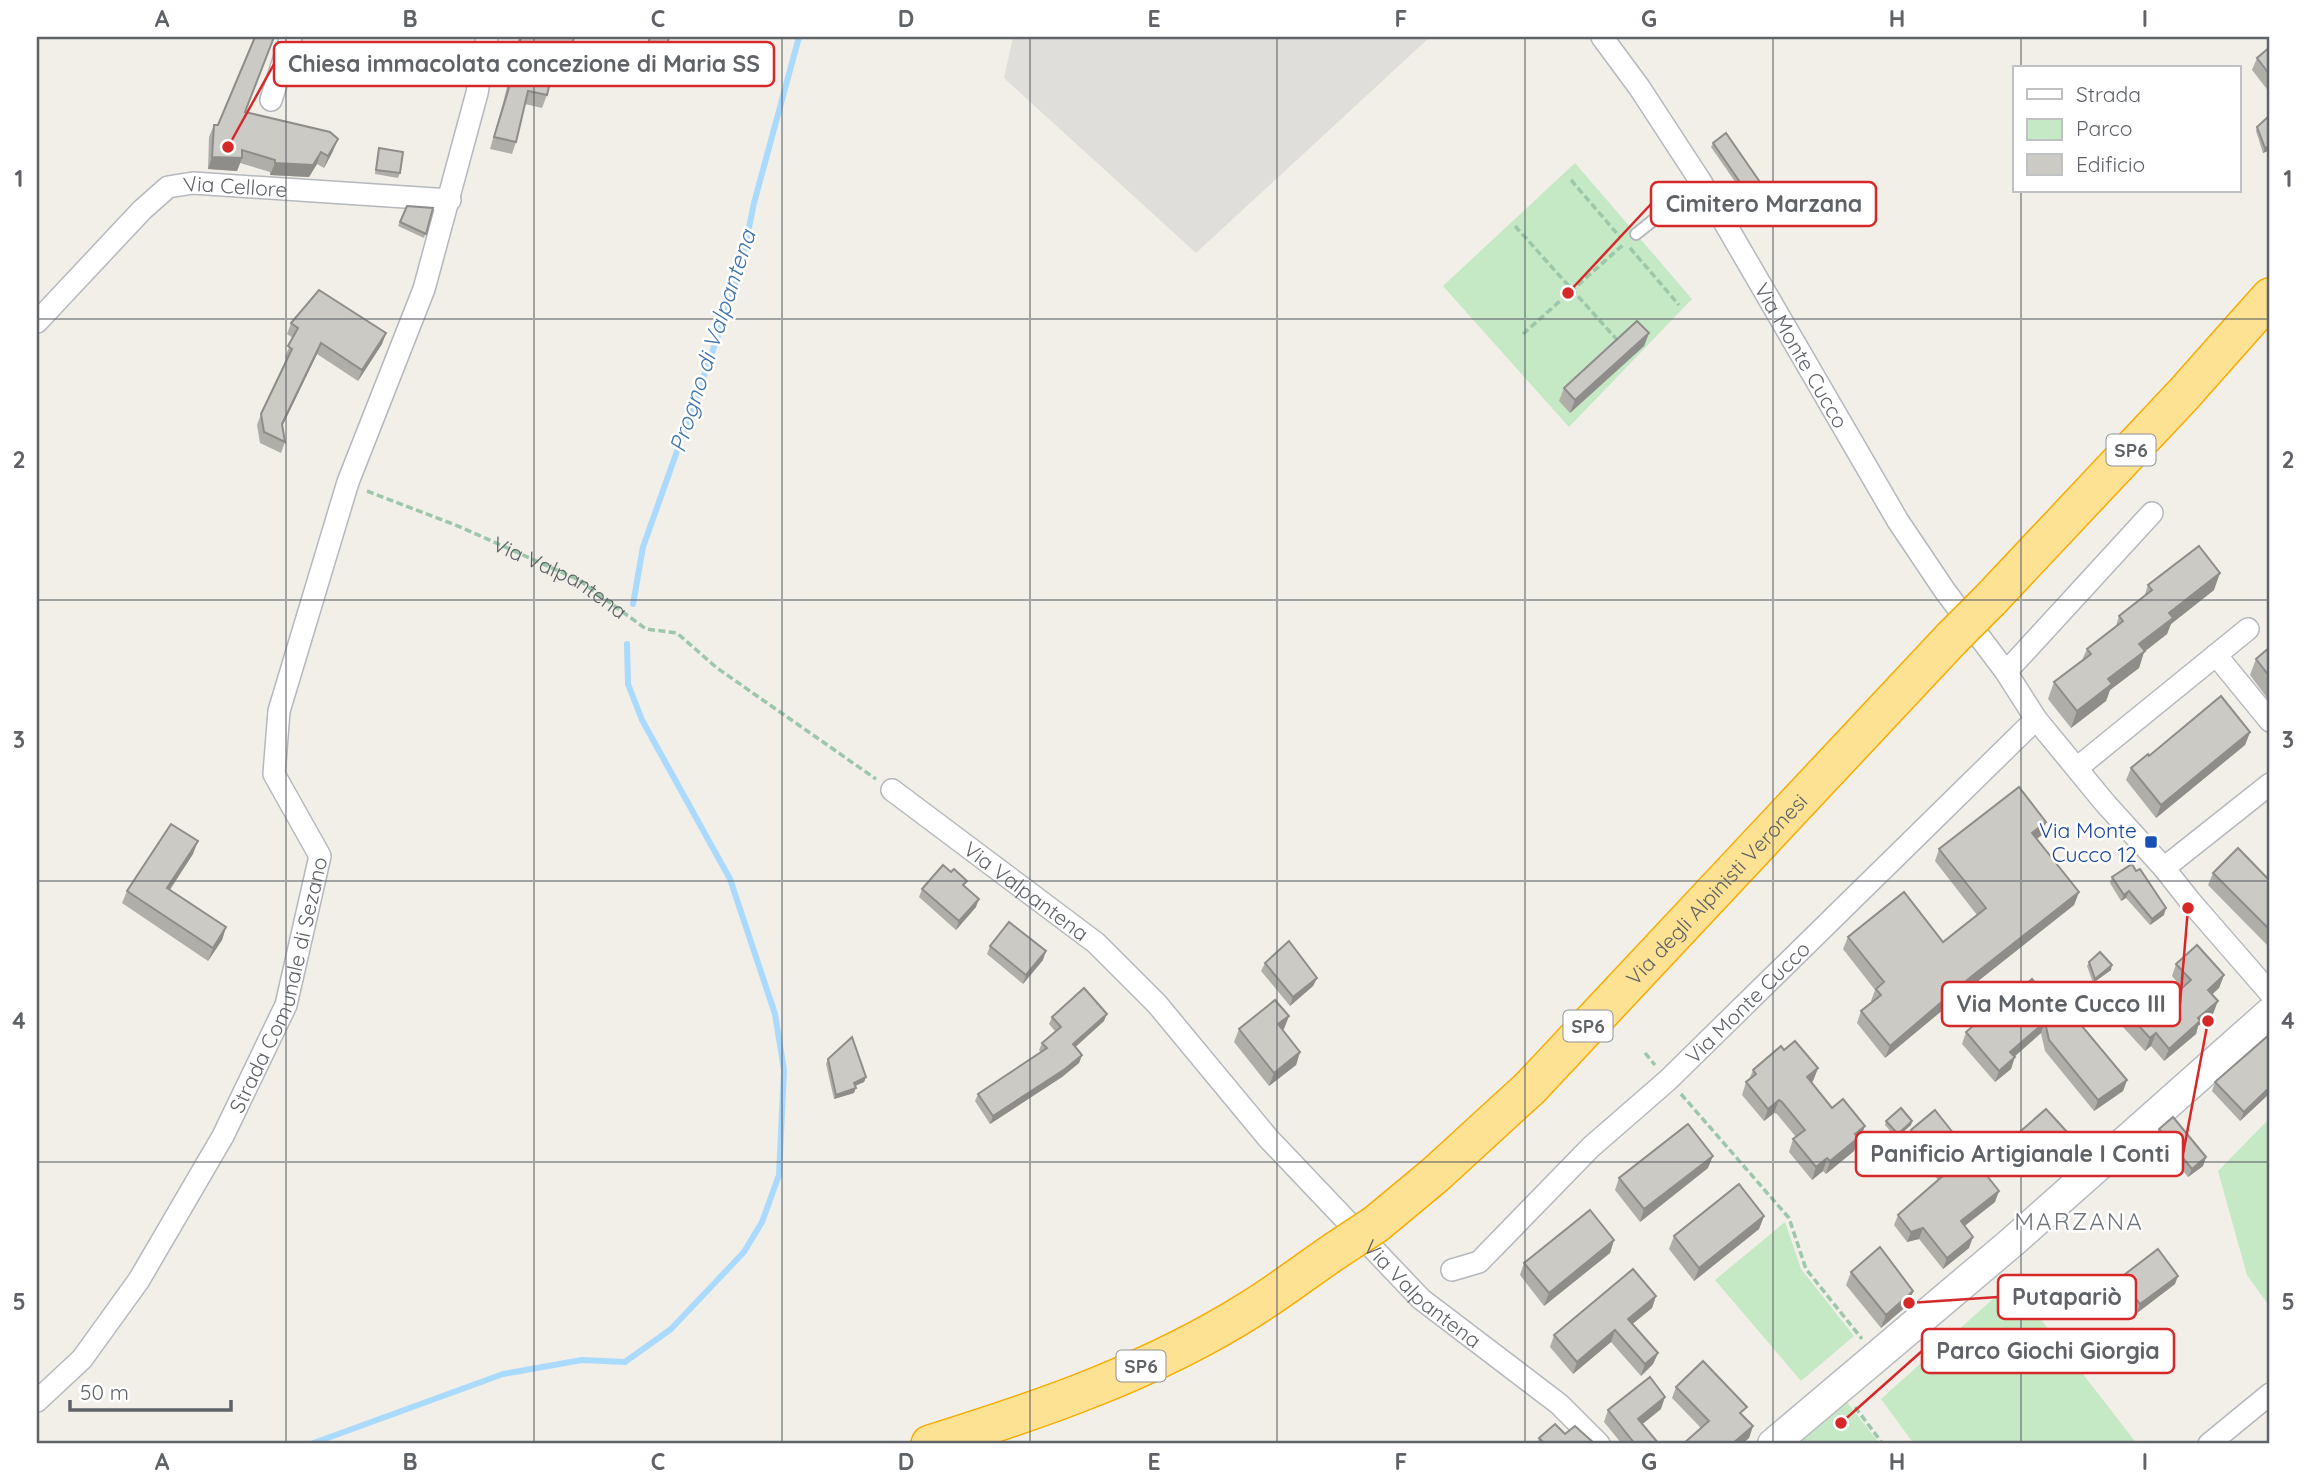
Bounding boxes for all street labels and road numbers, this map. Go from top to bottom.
street label: Via Cellore [181,169,288,202]
street label: Via Monte Cucco [1749,278,1854,433]
road number: SP6 [2106,435,2156,466]
street label: Via Valpantena [489,530,633,624]
street label: Via degli Alpinisti Veronesi [1620,788,1812,990]
street label: Via Valpantena [959,836,1094,946]
street label: Strada Comunale di Sezano [223,854,332,1117]
street label: Via Monte Cucco [1680,935,1815,1069]
road number: SP6 [1564,1010,1612,1042]
street label: Via Valpantena [1358,1234,1487,1353]
road number: SP6 [1116,1350,1166,1382]

